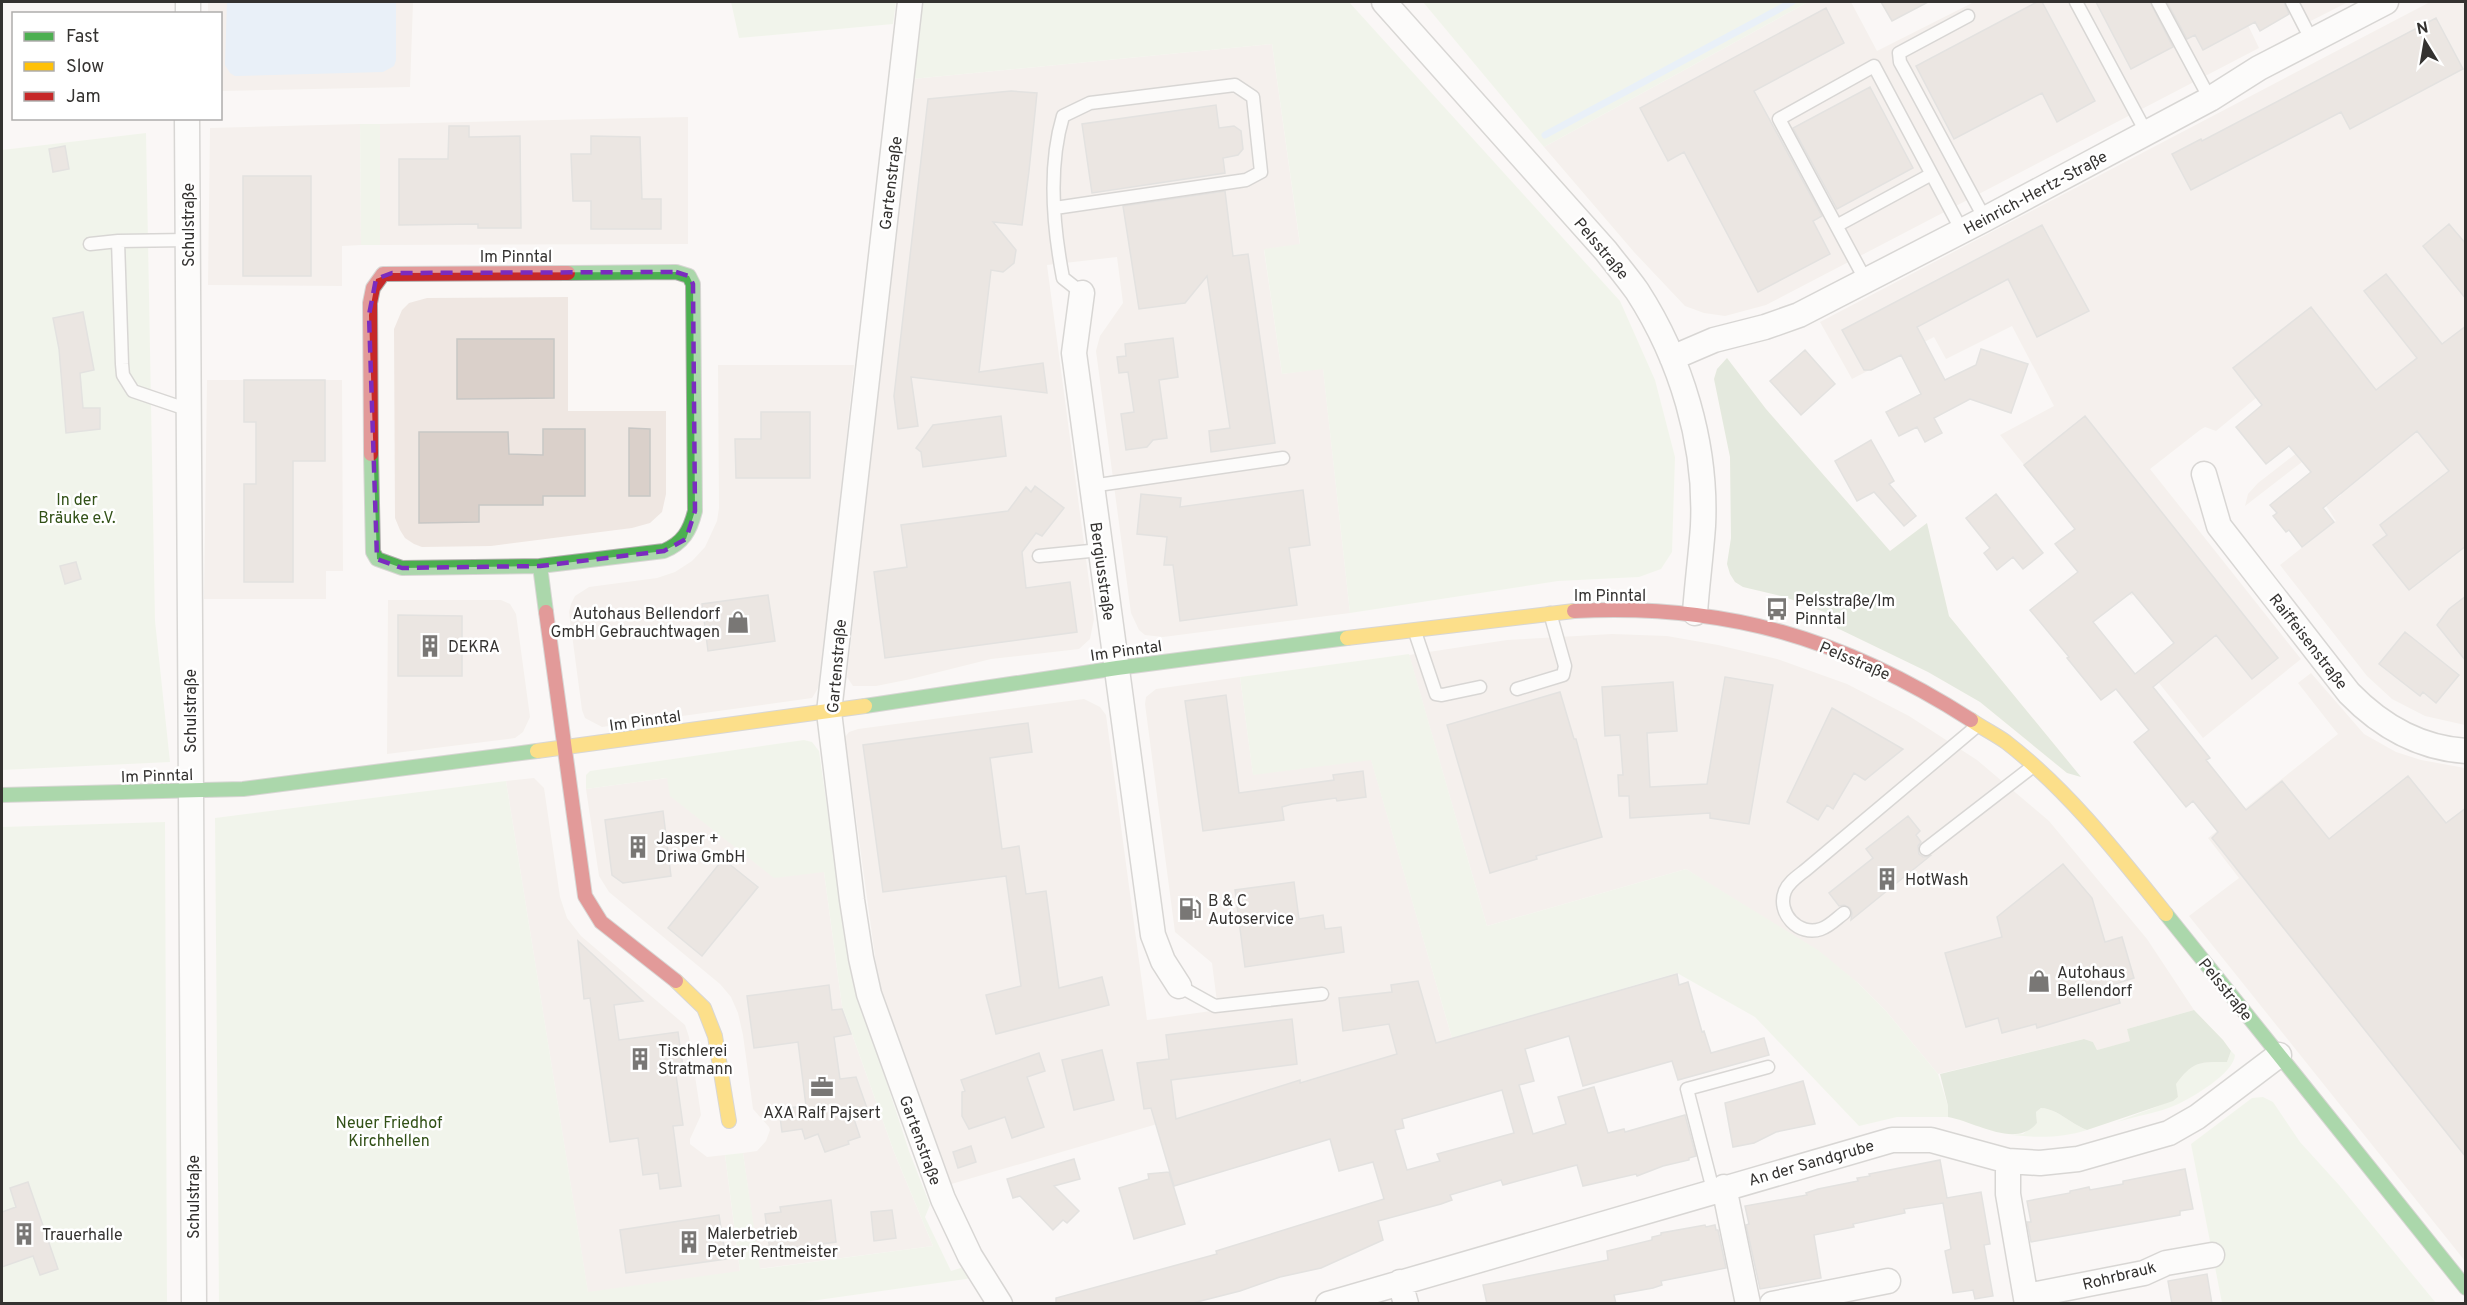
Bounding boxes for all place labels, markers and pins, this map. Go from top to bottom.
place label: Pelsstraße/Im Pinntal [1795,592,1895,630]
bus stop icon: Pelsstraße/Im Pinntal [1764,596,1790,622]
place label: Autohaus Bellendorf GmbH Gebrauchtwagen [551,605,721,643]
shop icon: Autohaus Bellendorf GmbH Gebrauchtwagen [725,609,751,635]
building icon: DEKRA [417,633,443,659]
place label: DEKRA [448,638,500,658]
place label: Jasper + Driwa GmbH [656,830,745,868]
building icon: Jasper + Driwa GmbH [625,834,651,860]
building icon: HotWash [1874,866,1900,892]
place label: HotWash [1905,871,1968,891]
place label: B & C Autoservice [1208,892,1294,930]
fuel station icon: B & C Autoservice [1177,896,1203,922]
place label: Autohaus Bellendorf [2057,964,2133,1002]
shop icon: Autohaus Bellendorf [2026,968,2052,994]
place label: Tischlerei Stratmann [658,1042,733,1080]
building icon: Tischlerei Stratmann [627,1046,653,1072]
office icon: AXA Ralf Pajsert [809,1074,835,1100]
place label: AXA Ralf Pajsert [763,1104,881,1124]
building icon: Trauerhalle [11,1221,37,1247]
place label: Malerbetrieb Peter Rentmeister [707,1225,838,1263]
place label: Trauerhalle [42,1226,123,1246]
building icon: Malerbetrieb Peter Rentmeister [676,1229,702,1255]

